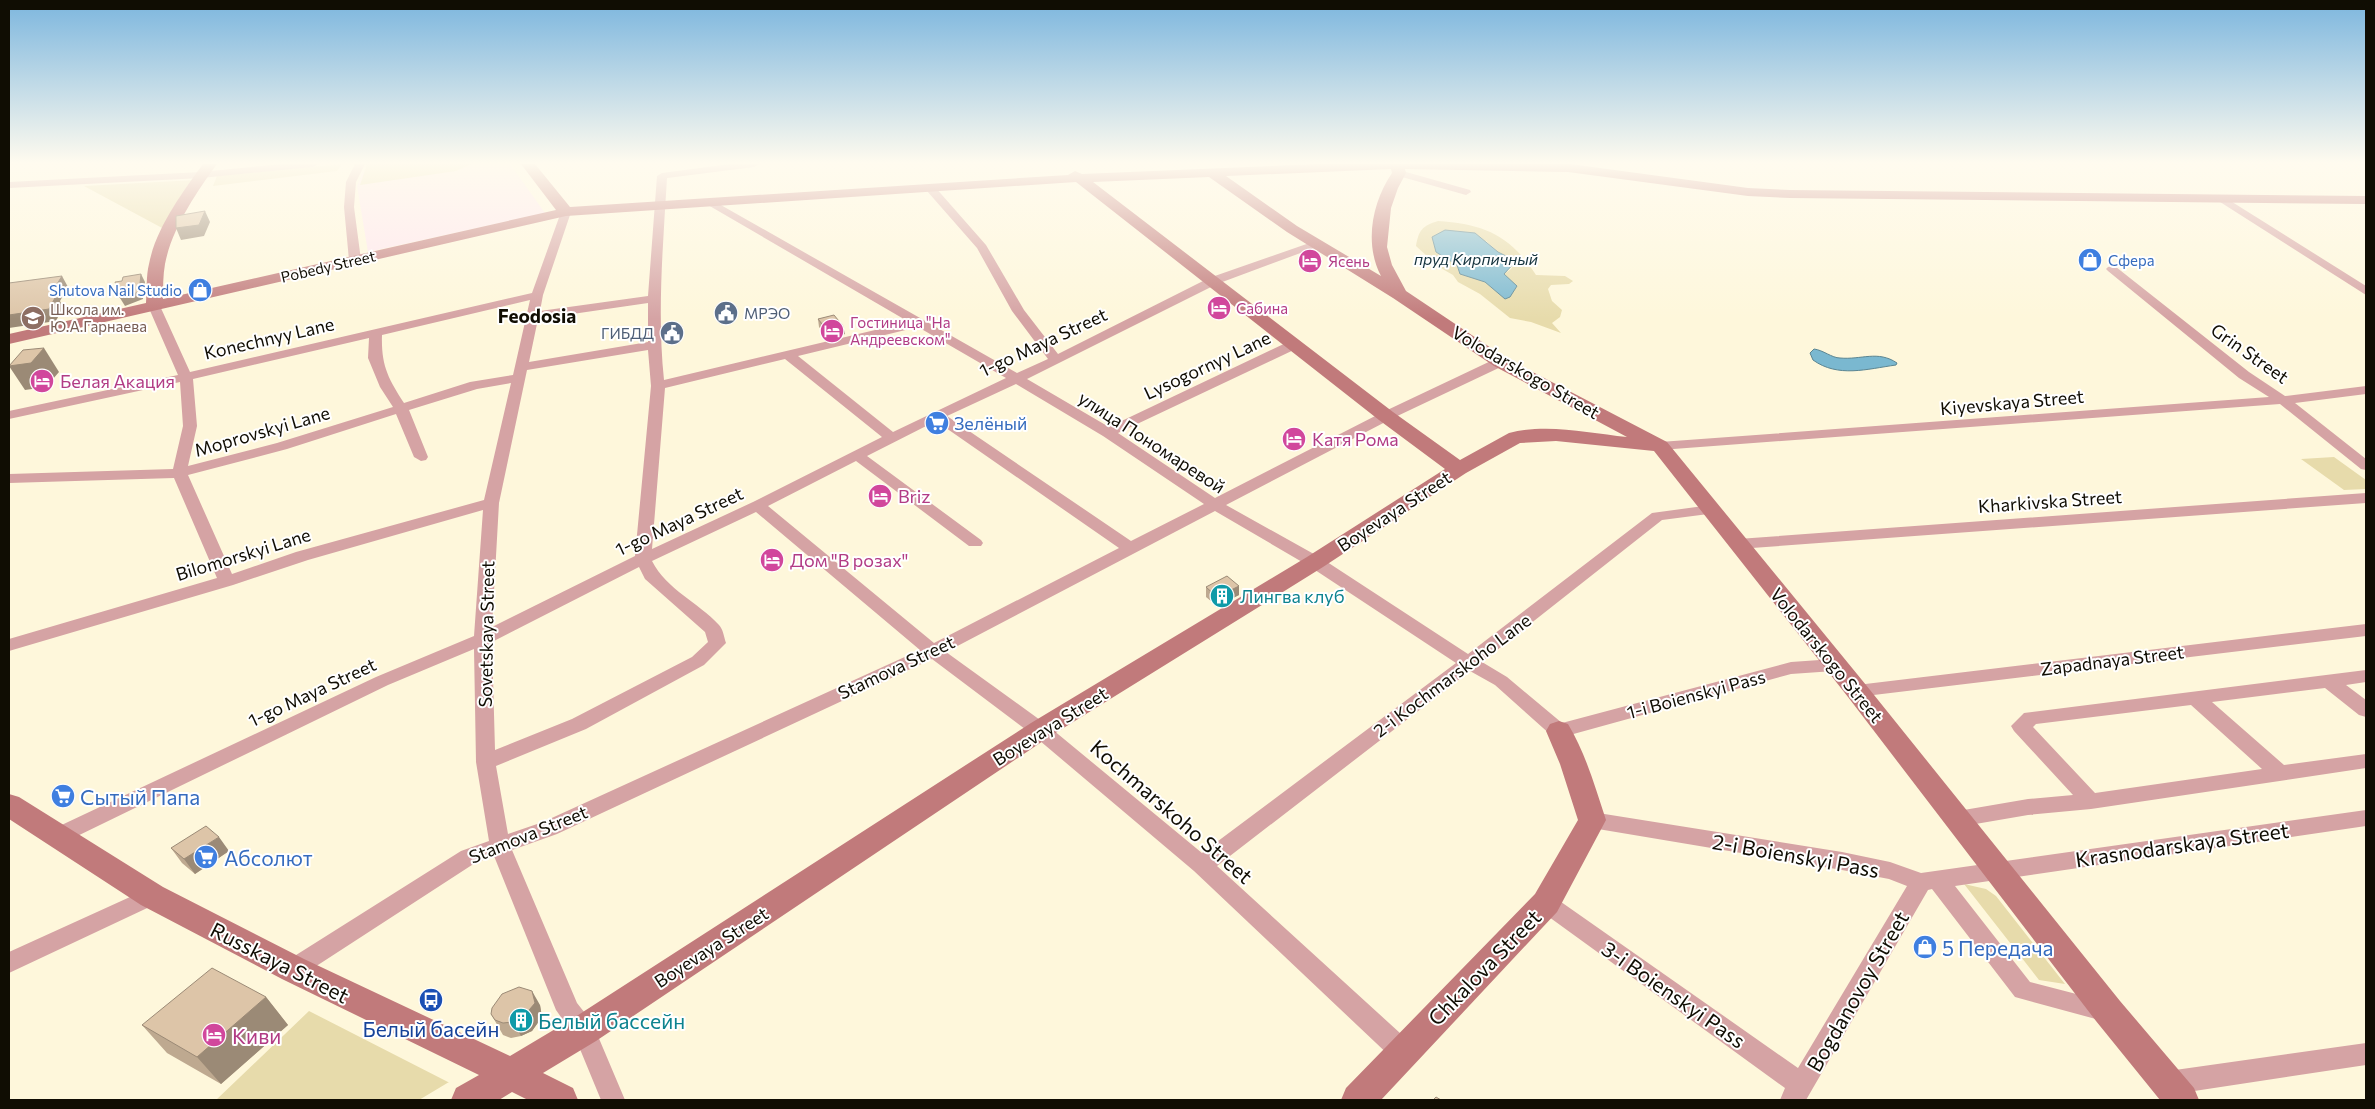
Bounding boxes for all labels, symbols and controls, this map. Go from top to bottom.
street label: Pobedy Street [279,246,377,286]
shop icon: Сфера [2077,247,2103,273]
hotel icon: Ясень [1297,248,1323,274]
water label: пруд Кирпичный [1414,249,1538,268]
place label: Сфера [2108,251,2155,269]
place label: Ясень [1328,252,1370,270]
shop icon: Shutova Nail Studio [187,277,213,303]
place label: Shutova Nail Studio [49,281,182,299]
hotel icon: Сабина [1206,295,1232,321]
place label: Сабина [1236,299,1288,317]
place label: Школа им. Ю.А.Гарнаева [50,300,147,335]
public building icon: МРЭО [713,300,739,326]
street label: 1-go Maya Street [976,303,1110,381]
district label: Feodosia [498,304,576,327]
place label: МРЭО [744,304,790,322]
school or university icon: Школа им. Ю.А.Гарнаева [20,305,46,331]
street label: Konechnyy Lane [202,312,336,364]
place label: Гостиница "На Андреевском" [850,313,951,348]
hotel icon: Гостиница "На Андреевском" [819,318,845,344]
street label: Grin Street [2207,318,2293,388]
public building icon: ГИБДД [659,320,685,346]
street label: Volodarskogo Street [1448,321,1604,423]
place label: ГИБДД [601,324,654,342]
street label: Lysogornyy Lane [1140,326,1274,404]
hotel icon: Белая Акация [29,368,55,394]
place label: Белая Акация [60,370,175,392]
street label: Kiyevskaya Street [1939,385,2085,419]
street label: улица Пономаревой [1074,386,1230,498]
street label: Moprovskyi Lane [192,401,332,461]
supermarket icon: Зелёный [924,410,950,436]
place label: Зелёный [954,412,1027,434]
hotel icon: Катя Рома [1281,426,1307,452]
place label: Катя Рома [1312,428,1399,450]
street label: Boyevaya Street [1333,466,1455,556]
street label: 1-go Maya Street [612,482,746,560]
hotel icon: Briz [867,483,893,509]
place label: Briz [898,485,930,507]
street label: Kharkivska Street [1977,485,2123,517]
street label: Bilomorskyi Lane [173,523,313,585]
hotel icon: Дом "В розах" [759,547,785,573]
place label: Дом "В розах" [790,549,908,571]
street label: Sovetskaya Street [474,560,498,708]
building icon: Лингва клуб [1209,583,1235,609]
street label: Volodarskogo Street [1766,583,1888,727]
place label: Лингва клуб [1240,585,1345,607]
street label: 2-i Kochmarskoho Lane [1369,609,1535,741]
street label: Stamova Street [834,630,958,704]
street label: Zapadnaya Street [2039,640,2185,680]
street label: 1-go Maya Street [245,653,379,731]
street label: 1-i Boienskyi Pass [1624,665,1768,723]
street label: Boyevaya Street [988,682,1112,770]
street label: Kochmarskoho Street [1086,734,1258,888]
supermarket icon: Сытый Папа [50,783,76,809]
place label: Сытый Папа [80,784,200,809]
street label: Stamova Street [465,800,591,868]
street label: Krasnodarskaya Street [2074,817,2290,871]
street label: 2-i Boienskyi Pass [1711,828,1881,882]
supermarket icon: Абсолют [193,844,219,870]
place label: Абсолют [224,845,313,870]
street label: Boyevaya Street [650,902,772,992]
street label: Chkalova Street [1422,904,1546,1030]
street label: Bogdanovoy Street [1801,906,1913,1076]
street label: Russkaya Street [207,916,353,1008]
shop icon: 5 Передача [1912,934,1938,960]
street label: 3-i Boienskyi Pass [1597,935,1751,1053]
place label: 5 Передача [1942,935,2053,960]
bus stop icon: Белый басейн [418,987,444,1013]
building icon: Белый баcсейн [508,1007,534,1033]
place label: Белый баcсейн [538,1008,685,1033]
place label: Белый басейн [363,1016,499,1041]
hotel icon: Киви [201,1022,227,1048]
place label: Киви [232,1023,281,1048]

